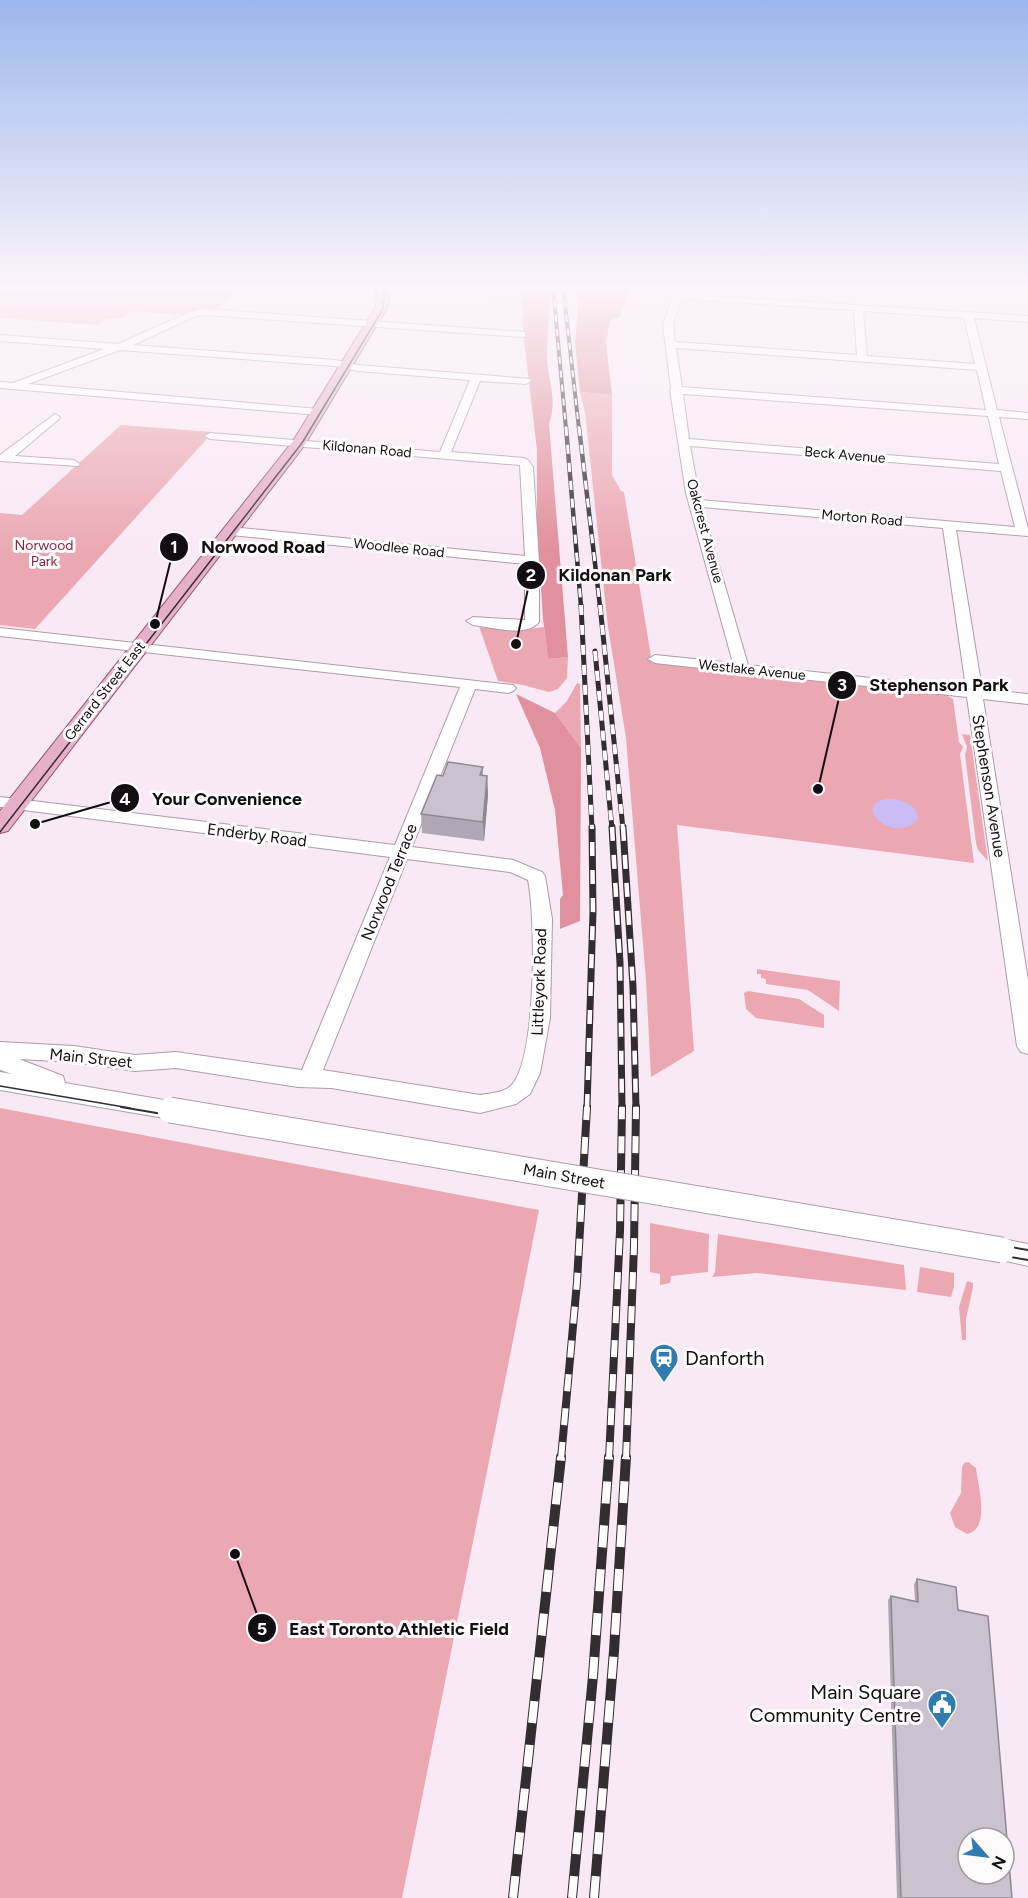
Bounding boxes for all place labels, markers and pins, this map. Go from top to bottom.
callout: Norwood Road [159,529,337,565]
callout: Kildonan Park [516,557,684,593]
callout: Stephenson Park [827,667,1021,703]
callout: Your Convenience [110,780,314,816]
station icon: Danforth [648,1342,680,1384]
place label: Danforth [685,1346,765,1370]
callout: East Toronto Athletic Field [247,1610,521,1646]
place label: Main Square Community Centre [749,1680,921,1727]
public building icon: Main Square Community Centre [926,1688,958,1730]

